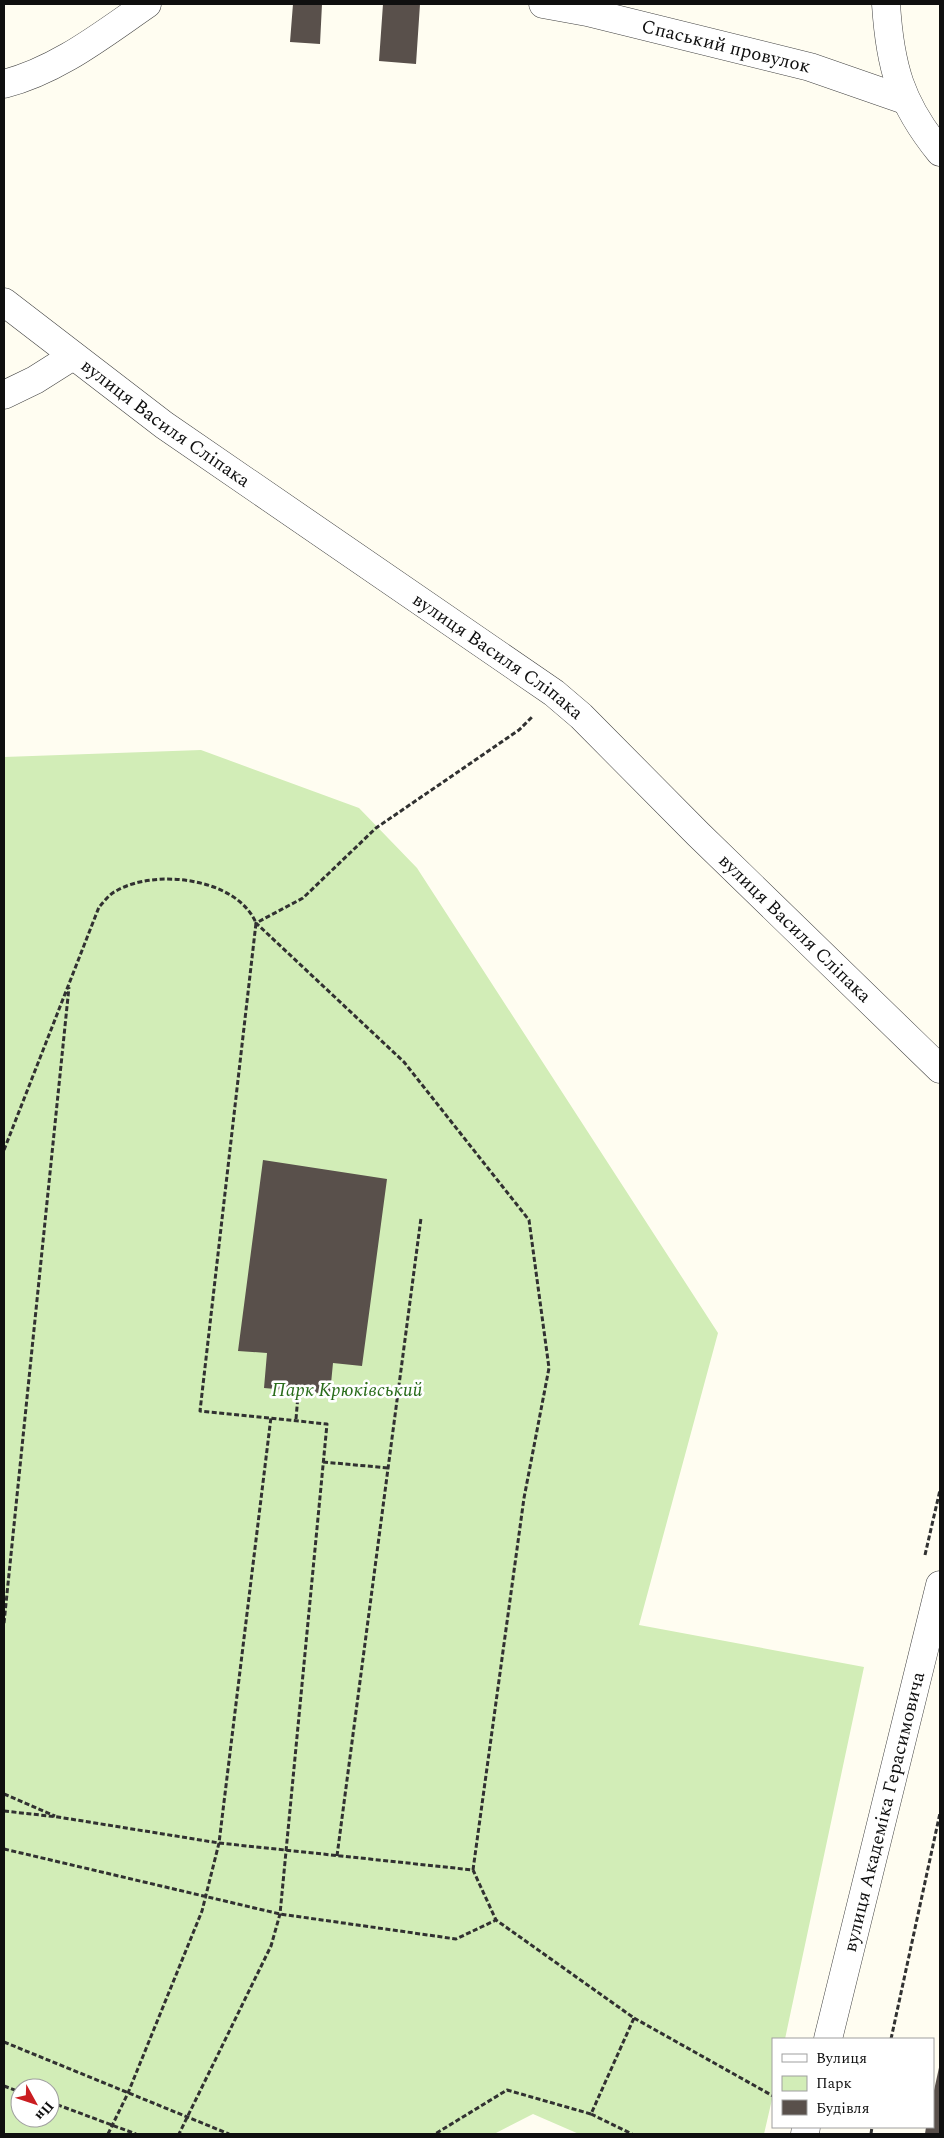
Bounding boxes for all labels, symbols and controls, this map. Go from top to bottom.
street label: Спаський провулок [639,11,814,81]
street label: вулиця Василя Сліпака [75,352,257,495]
street label: вулиця Василя Сліпака [407,585,591,727]
street label: вулиця Василя Сліпака [712,847,879,1010]
park label: Парк Крюківський [272,1376,422,1405]
street label: вулиця Академіка Герасимовича [835,1668,933,1955]
legend [772,2038,934,2128]
text: Вулиця [816,2047,867,2070]
text: Парк [816,2072,852,2095]
north arrow [10,2078,60,2128]
text: Пн [30,2097,59,2126]
text: Будівля [816,2097,870,2120]

